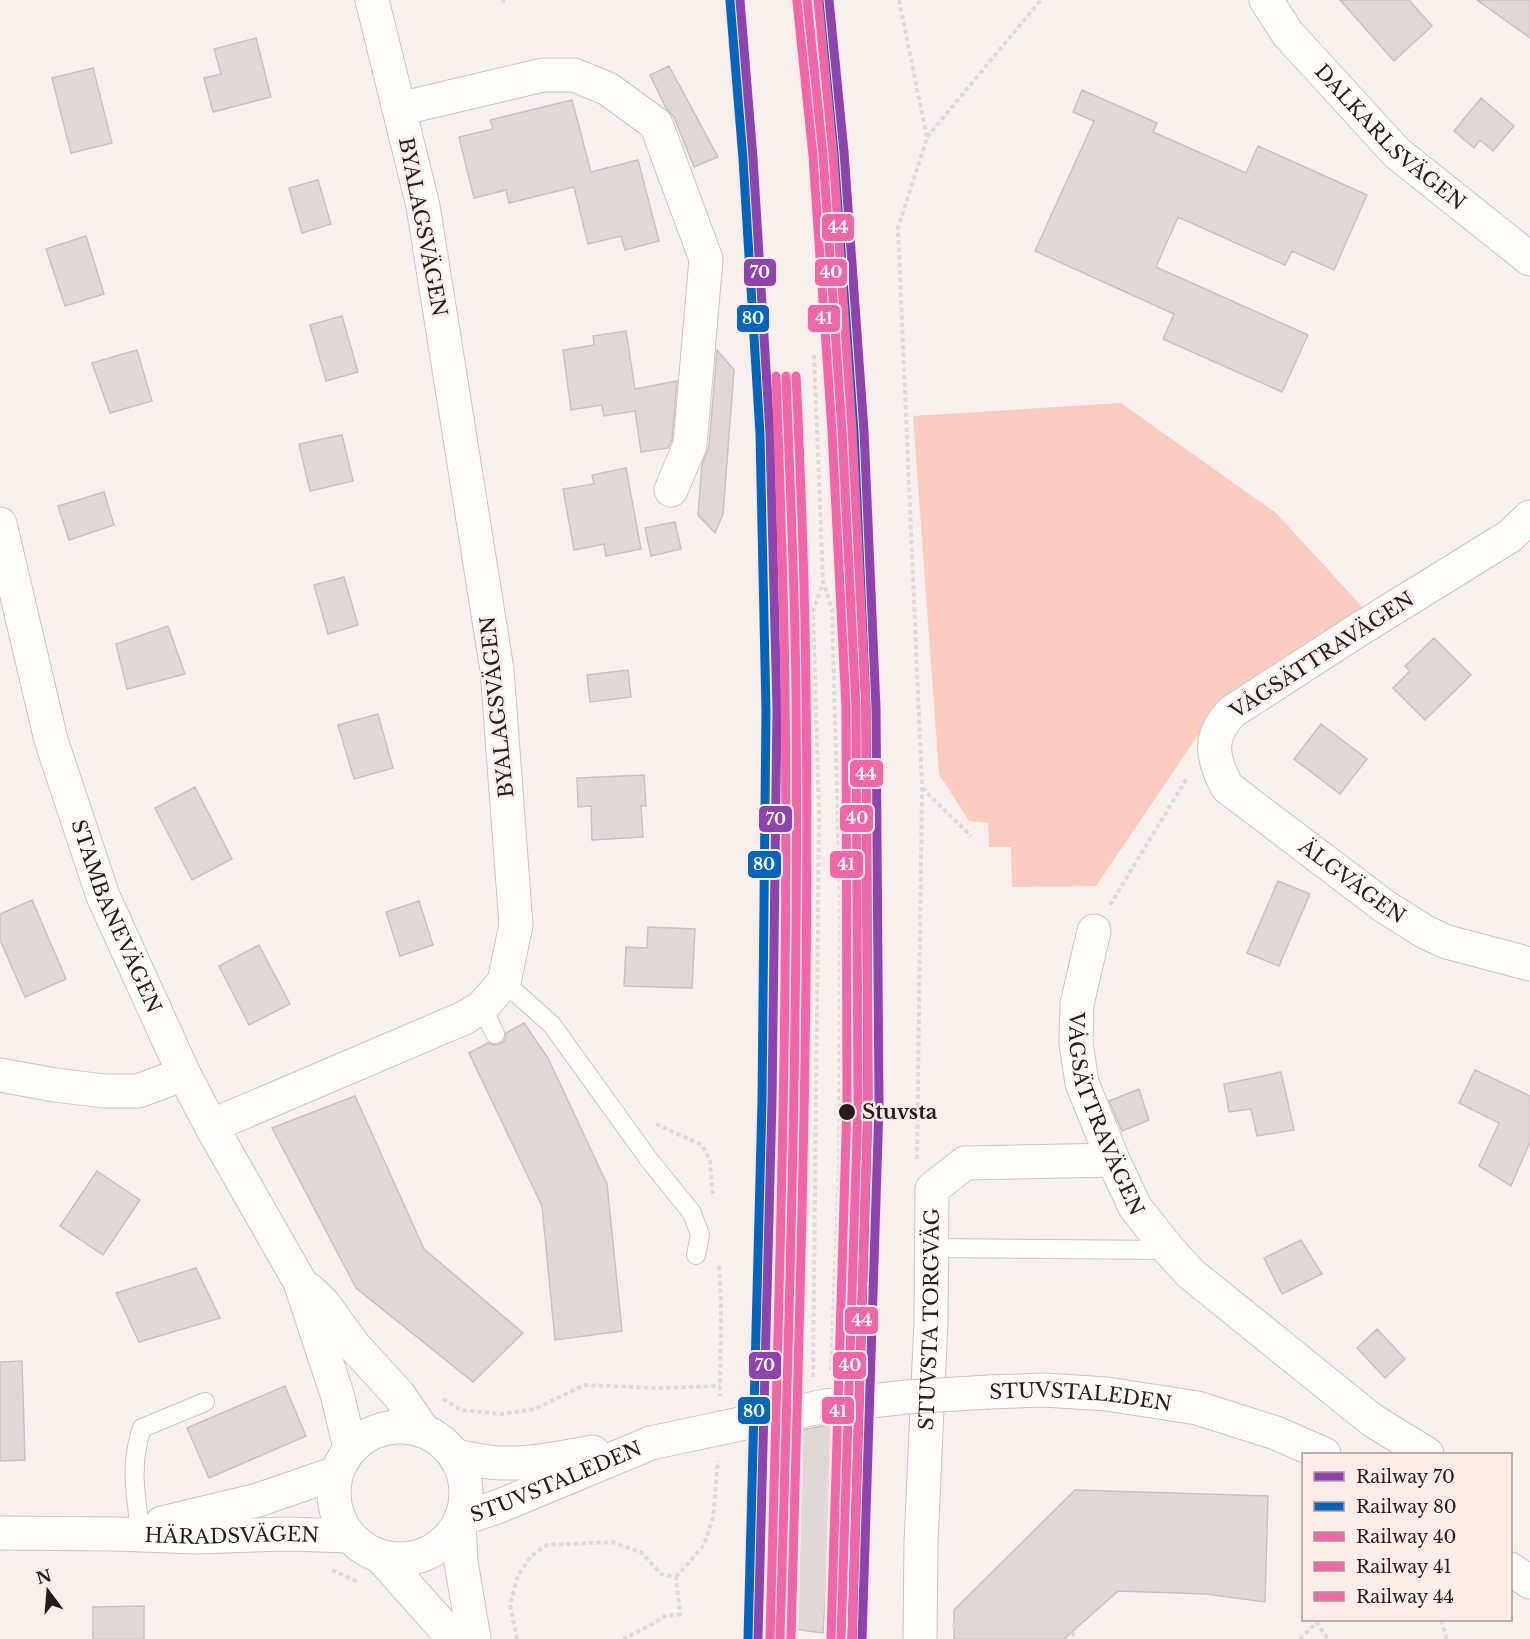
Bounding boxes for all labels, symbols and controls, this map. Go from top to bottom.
street label: DALKARLSVÄGEN [1310,59,1470,215]
street label: BYALAGSVÄGEN [394,135,453,319]
line badge: 44 [821,213,855,242]
text: 44 [827,217,849,237]
line badge: 70 [743,258,777,287]
line badge: 40 [814,258,848,287]
text: 70 [750,262,770,282]
text: 40 [820,262,842,282]
line badge: 80 [736,304,770,333]
line badge: 41 [807,304,841,333]
text: 80 [742,308,764,328]
text: 41 [815,308,833,328]
street label: VÅGSÄTTRAVÄGEN [1224,586,1418,724]
street label: BYALAGSVÄGEN [475,615,518,799]
line badge: 44 [849,759,884,788]
text: 44 [855,764,877,784]
line badge: 40 [839,804,874,833]
line badge: 70 [758,805,793,833]
text: 40 [846,808,868,828]
text: 70 [766,809,786,829]
street label: STAMBANEVÄGEN [66,816,167,1017]
street label: ÄLGVÄGEN [1294,833,1410,929]
line badge: 80 [747,850,782,879]
line badge: 41 [829,850,864,879]
text: 80 [753,854,775,874]
text: 41 [837,854,855,874]
street label: VÅGSÄTTRAVÄGEN [1064,1011,1149,1219]
place label: Stuvsta [862,1100,938,1124]
marker: Stuvsta [837,1102,857,1122]
street label: STUVSTA TORGVÄG [914,1208,944,1431]
line badge: 44 [844,1306,879,1335]
text: 44 [851,1310,873,1330]
line badge: 70 [748,1351,782,1380]
line badge: 40 [832,1351,867,1380]
text: 70 [755,1355,775,1375]
text: 40 [839,1355,861,1375]
street label: STUVSTALEDEN [989,1378,1174,1416]
line badge: 80 [737,1396,771,1425]
line badge: 41 [821,1396,855,1425]
text: 80 [743,1401,765,1421]
text: 41 [829,1401,847,1421]
street label: STUVSTALEDEN [467,1436,645,1527]
legend [1302,1453,1512,1621]
text: Railway 70 [1356,1466,1455,1488]
text: Railway 80 [1356,1496,1457,1518]
street label: HÄRADSVÄGEN [144,1522,320,1549]
text: Railway 40 [1356,1526,1456,1548]
text: Railway 41 [1356,1556,1451,1578]
north arrow [18,1561,78,1621]
text: N [34,1565,54,1588]
text: Railway 44 [1356,1586,1454,1608]

